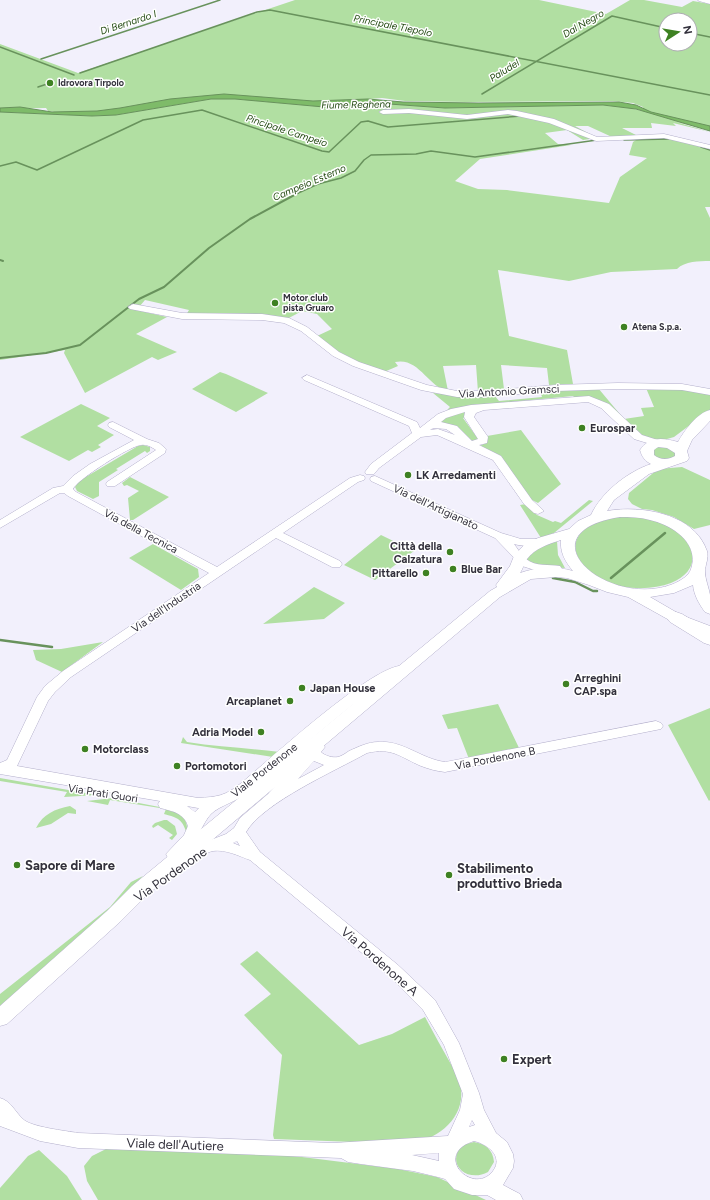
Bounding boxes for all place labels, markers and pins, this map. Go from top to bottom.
place label: Idrovora Tirpolo [58,77,124,88]
marker: Idrovora Tirpolo [45,78,55,88]
place label: Motor club pista Gruaro [283,292,334,313]
marker: Motor club pista Gruaro [270,298,280,308]
place label: Atena S.p.a. [632,321,681,332]
marker: Atena S.p.a. [619,322,629,332]
place label: Eurospar [590,422,636,435]
marker: Eurospar [577,423,587,433]
place label: LK Arredamenti [416,469,496,482]
marker: LK Arredamenti [403,470,413,480]
place label: Città della Calzatura [390,540,442,566]
marker: Città della Calzatura [445,547,455,557]
place label: Blue Bar [461,563,503,576]
marker: Blue Bar [448,564,458,574]
place label: Pittarello [372,567,419,580]
marker: Pittarello [421,568,431,578]
place label: Arreghini CAP.spa [574,672,621,698]
marker: Arreghini CAP.spa [561,679,571,689]
place label: Japan House [310,682,375,695]
marker: Japan House [297,683,307,693]
place label: Arcaplanet [226,695,283,708]
marker: Arcaplanet [285,696,295,706]
place label: Adria Model [192,726,253,739]
marker: Adria Model [256,727,266,737]
place label: Motorclass [93,743,149,756]
marker: Motorclass [80,744,90,754]
place label: Portomotori [185,760,247,773]
marker: Portomotori [172,761,182,771]
place label: Sapore di Mare [25,858,115,873]
marker: Sapore di Mare [12,860,22,870]
place label: Stabilimento produttivo Brieda [457,861,562,891]
marker: Stabilimento produttivo Brieda [444,870,454,880]
place label: Expert [512,1052,552,1067]
marker: Expert [499,1054,509,1064]

